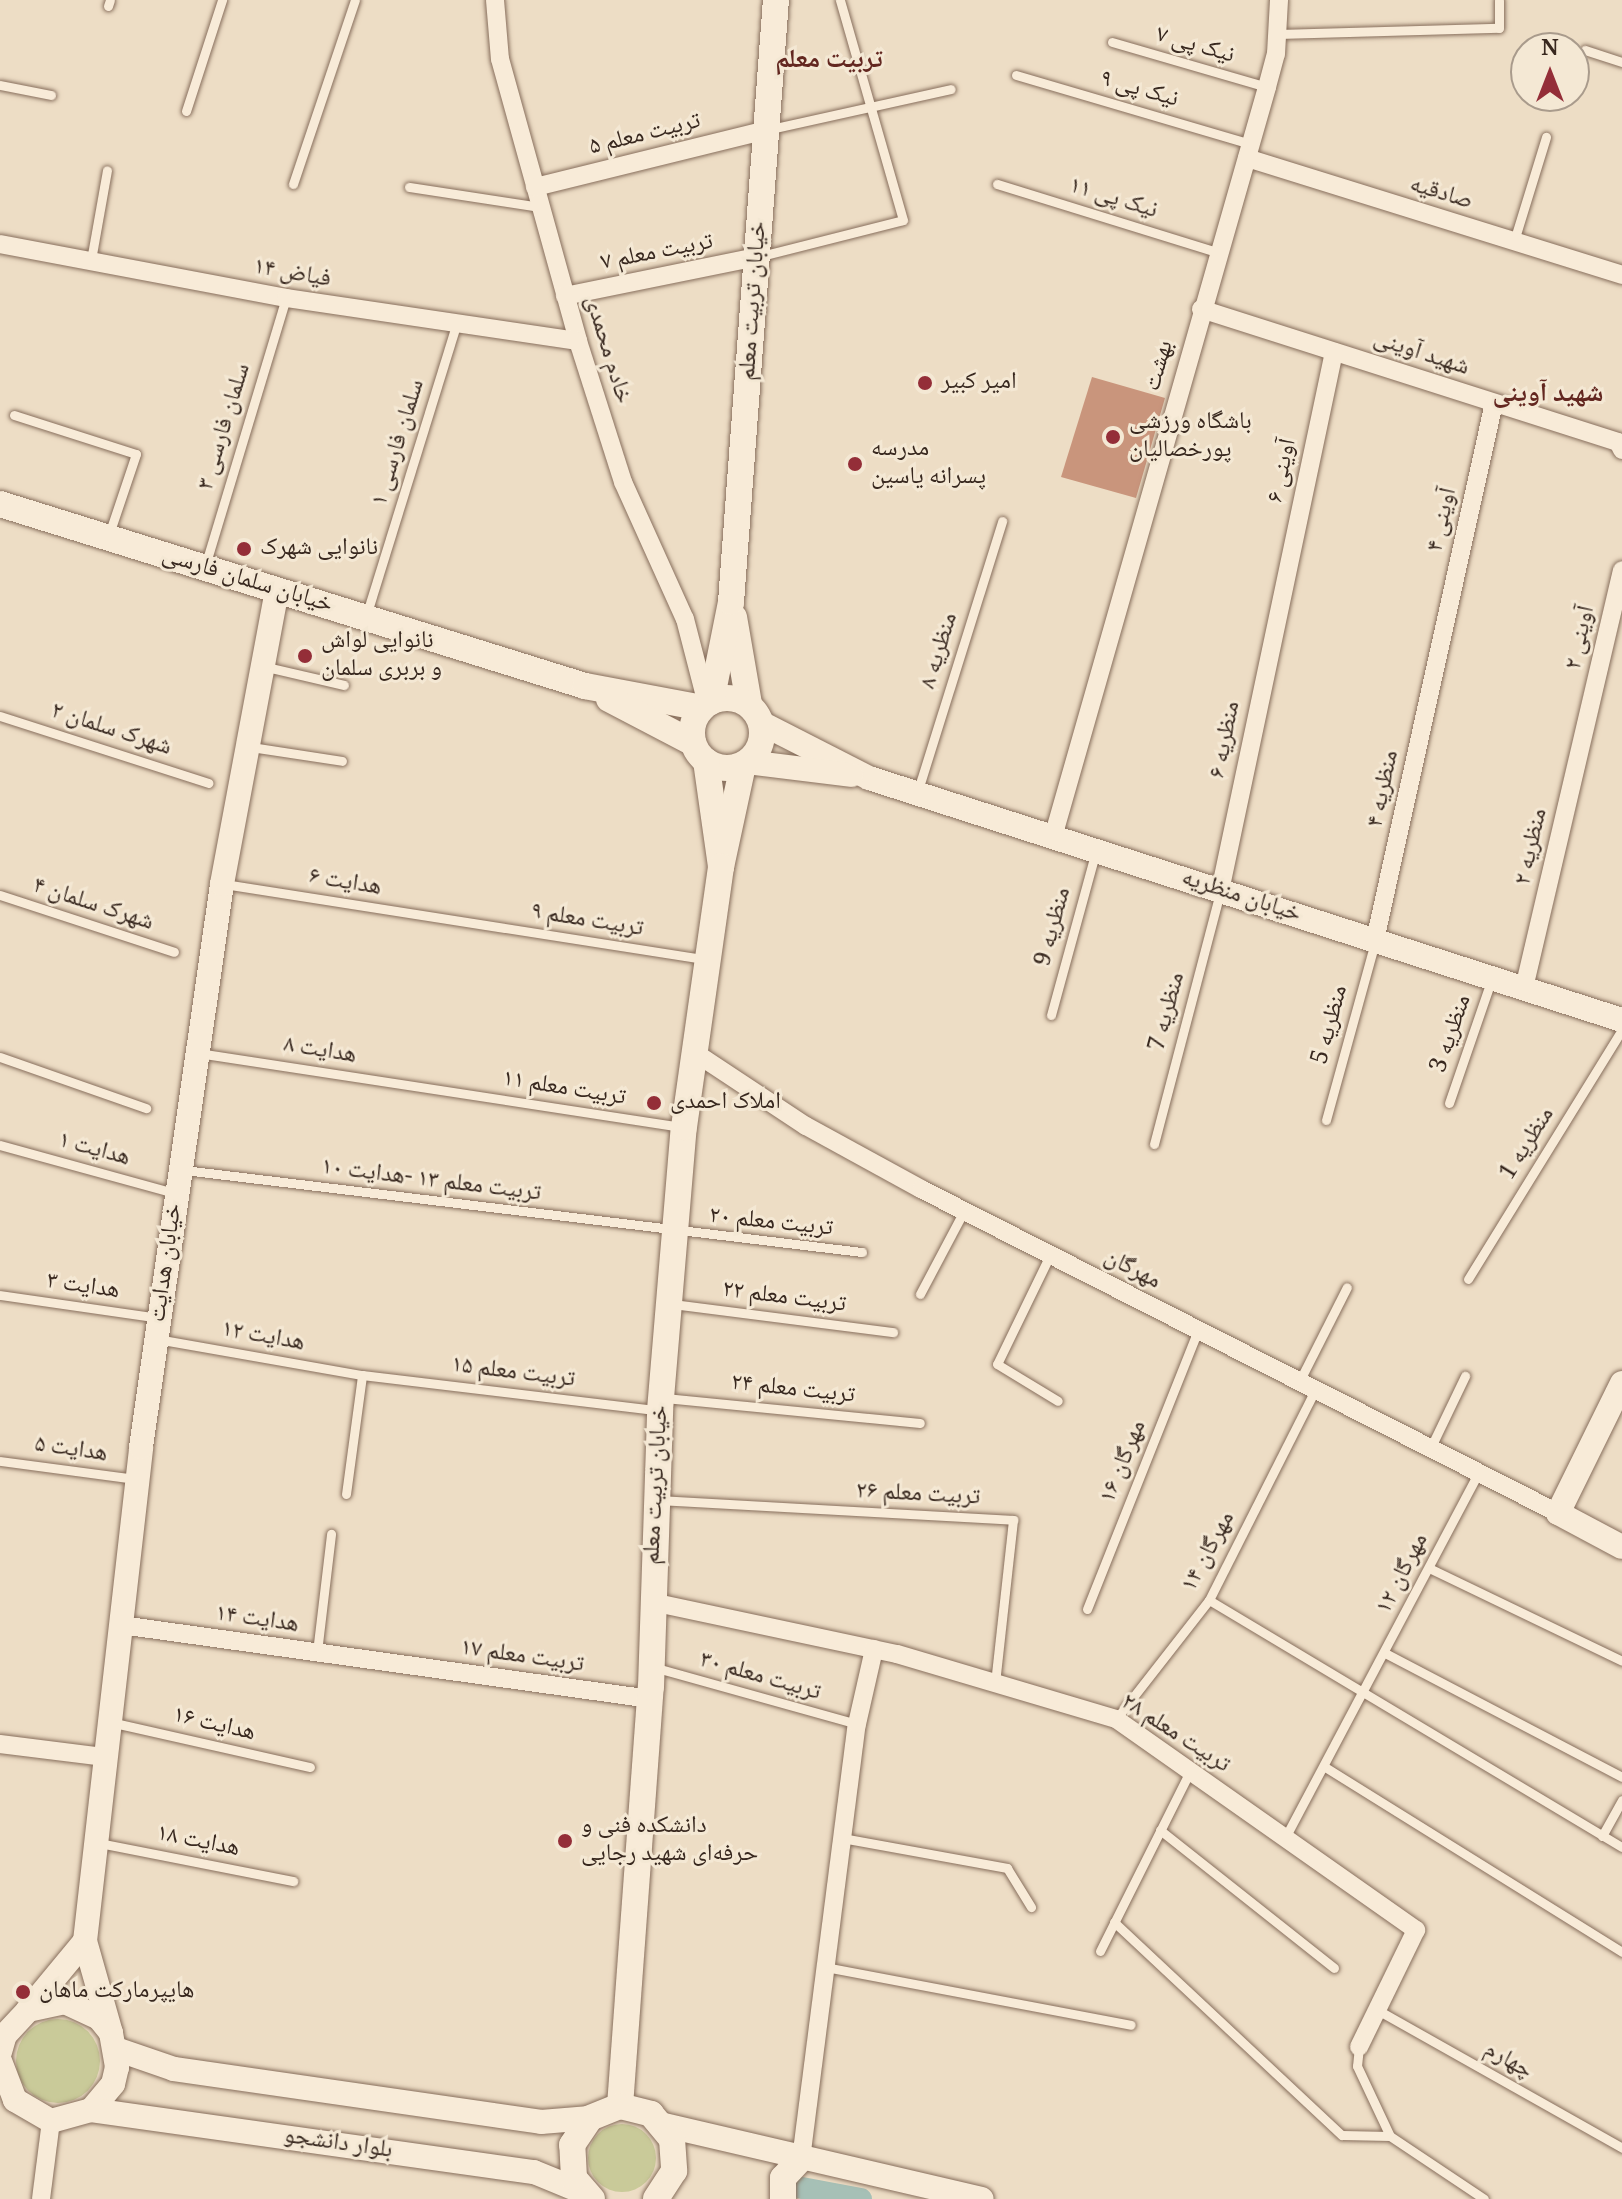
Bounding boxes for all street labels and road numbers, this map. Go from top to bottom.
street label: نیک پی ۷ [1153,21,1237,71]
street label: نیک پی ۹ [1097,65,1181,115]
street label: تربیت معلم ۵ [586,107,704,163]
street label: صادقیه [1406,171,1476,217]
street label: نیک پی ۱۱ [1065,172,1161,226]
street label: خیابان تربیت معلم [734,220,774,382]
street label: تربیت معلم ۷ [598,228,716,278]
street label: فیاض ۱۴ [251,253,333,295]
street label: خادم محمدی [577,293,637,407]
street label: شهید آوینی [1370,325,1472,383]
street label: بهشت [1139,337,1181,395]
street label: سلمان فارسی ۳ [192,360,258,494]
street label: سلمان فارسی ۱ [366,376,432,510]
street label: آوینی ۶ [1262,436,1304,506]
street label: آوینی ۴ [1422,485,1464,555]
street label: خیابان سلمان فارسی [158,541,336,621]
street label: آوینی ۲ [1560,603,1602,673]
street label: منظریه ۸ [915,610,965,692]
street label: شهرک سلمان ۲ [47,697,175,763]
street label: منظریه ۶ [1204,699,1248,781]
street label: منظریه ۴ [1362,748,1406,830]
street label: منظریه ۲ [1509,806,1555,888]
street label: هدایت ۶ [307,863,383,903]
street label: خیابان منظریه [1178,864,1304,930]
street label: شهرک سلمان ۴ [29,872,157,938]
street label: منظریه 9 [1030,884,1078,970]
street label: تربیت معلم ۹ [529,898,645,944]
street label: منظریه 7 [1144,969,1192,1055]
street label: منظریه 5 [1307,982,1355,1068]
street label: منظریه 3 [1425,991,1479,1077]
street label: هدایت ۸ [282,1031,358,1071]
street label: تربیت معلم ۱۱ [500,1065,628,1113]
street label: منظریه 1 [1494,1102,1562,1186]
street label: هدایت ۱ [55,1127,133,1173]
street label: تربیت معلم ۱۳ -هدایت ۱۰ [320,1153,542,1209]
street label: خیابان هدایت [144,1202,190,1324]
street label: تربیت معلم ۲۰ [708,1202,834,1244]
street label: مهرگان [1099,1244,1165,1296]
street label: هدایت ۳ [45,1268,121,1306]
street label: تربیت معلم ۲۲ [721,1276,847,1320]
street label: هدایت ۱۲ [219,1316,307,1358]
street label: تربیت معلم ۱۵ [450,1351,576,1395]
street label: تربیت معلم ۲۴ [730,1369,856,1411]
street label: خیابان تربیت معلم [638,1405,676,1565]
street label: مهرگان ۱۶ [1094,1416,1154,1508]
street label: هدایت ۵ [33,1431,109,1469]
street label: تربیت معلم ۲۶ [855,1477,981,1513]
street label: مهرگان ۱۴ [1176,1507,1242,1597]
street label: مهرگان ۱۲ [1370,1529,1436,1619]
street label: هدایت ۱۴ [213,1600,301,1640]
street label: تربیت معلم ۱۷ [458,1634,586,1680]
street label: تربیت معلم ۳۰ [696,1646,824,1708]
street label: تربیت معلم ۲۸ [1115,1688,1235,1780]
street label: هدایت ۱۶ [170,1702,258,1748]
street label: هدایت ۱۸ [154,1820,242,1864]
street label: چهارم [1479,2036,1537,2086]
street label: بلوار دانشجو [282,2122,394,2166]

